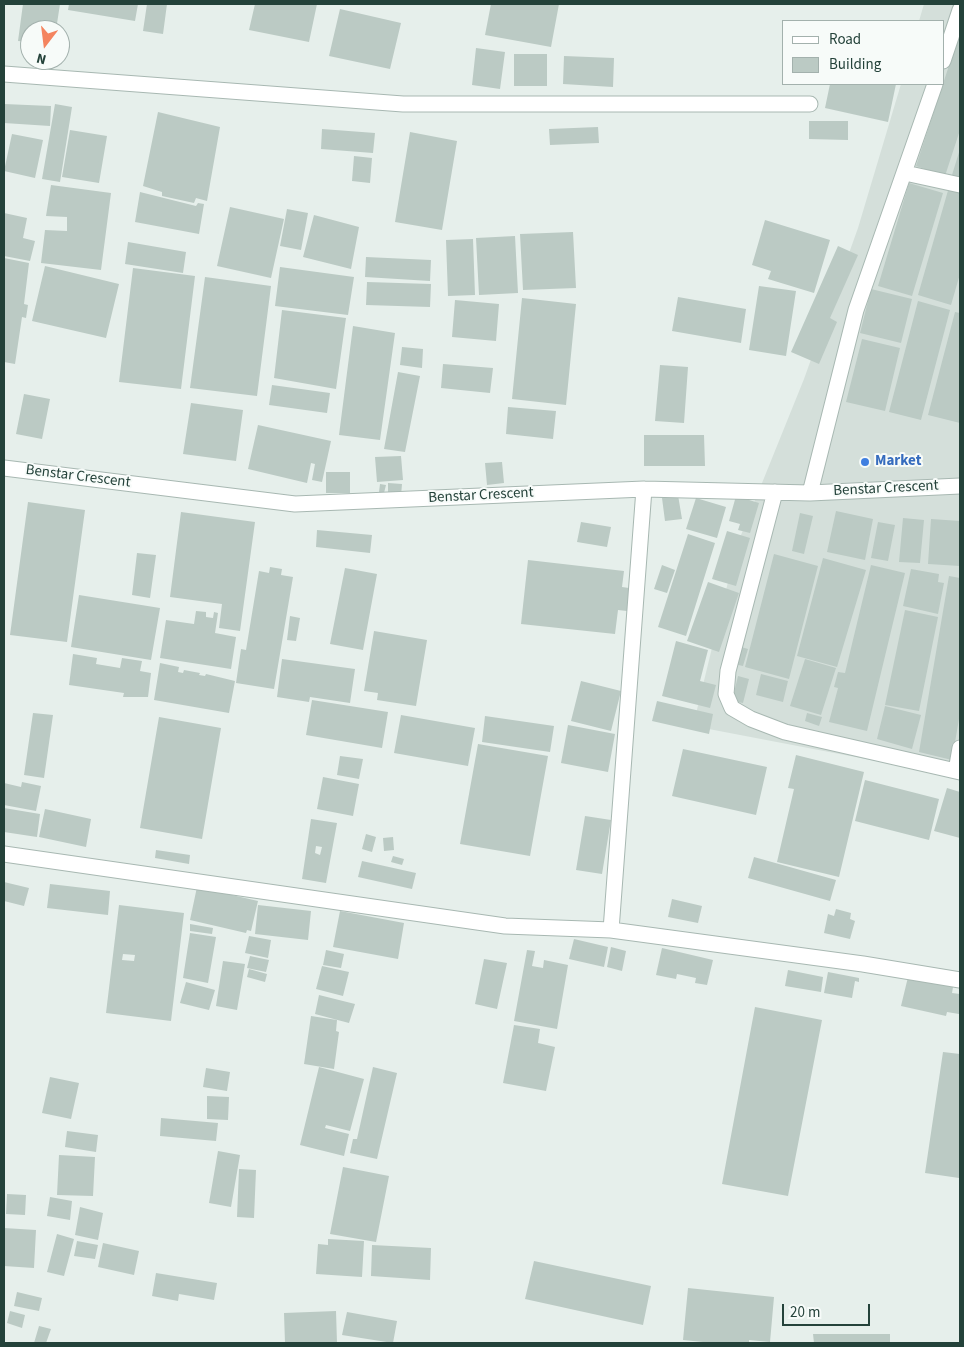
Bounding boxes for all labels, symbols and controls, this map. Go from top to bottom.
north arrow [20,20,70,70]
legend [782,20,944,85]
text: Road [829,29,861,50]
text: N [34,48,48,69]
text: Building [829,54,881,75]
place label: Market [875,453,921,471]
marker: Market [859,456,871,468]
street label: Benstar Crescent [25,462,131,492]
street label: Benstar Crescent [833,477,939,501]
street label: Benstar Crescent [428,484,534,508]
scale bar [784,1294,872,1326]
text: 20 m [790,1302,820,1323]

